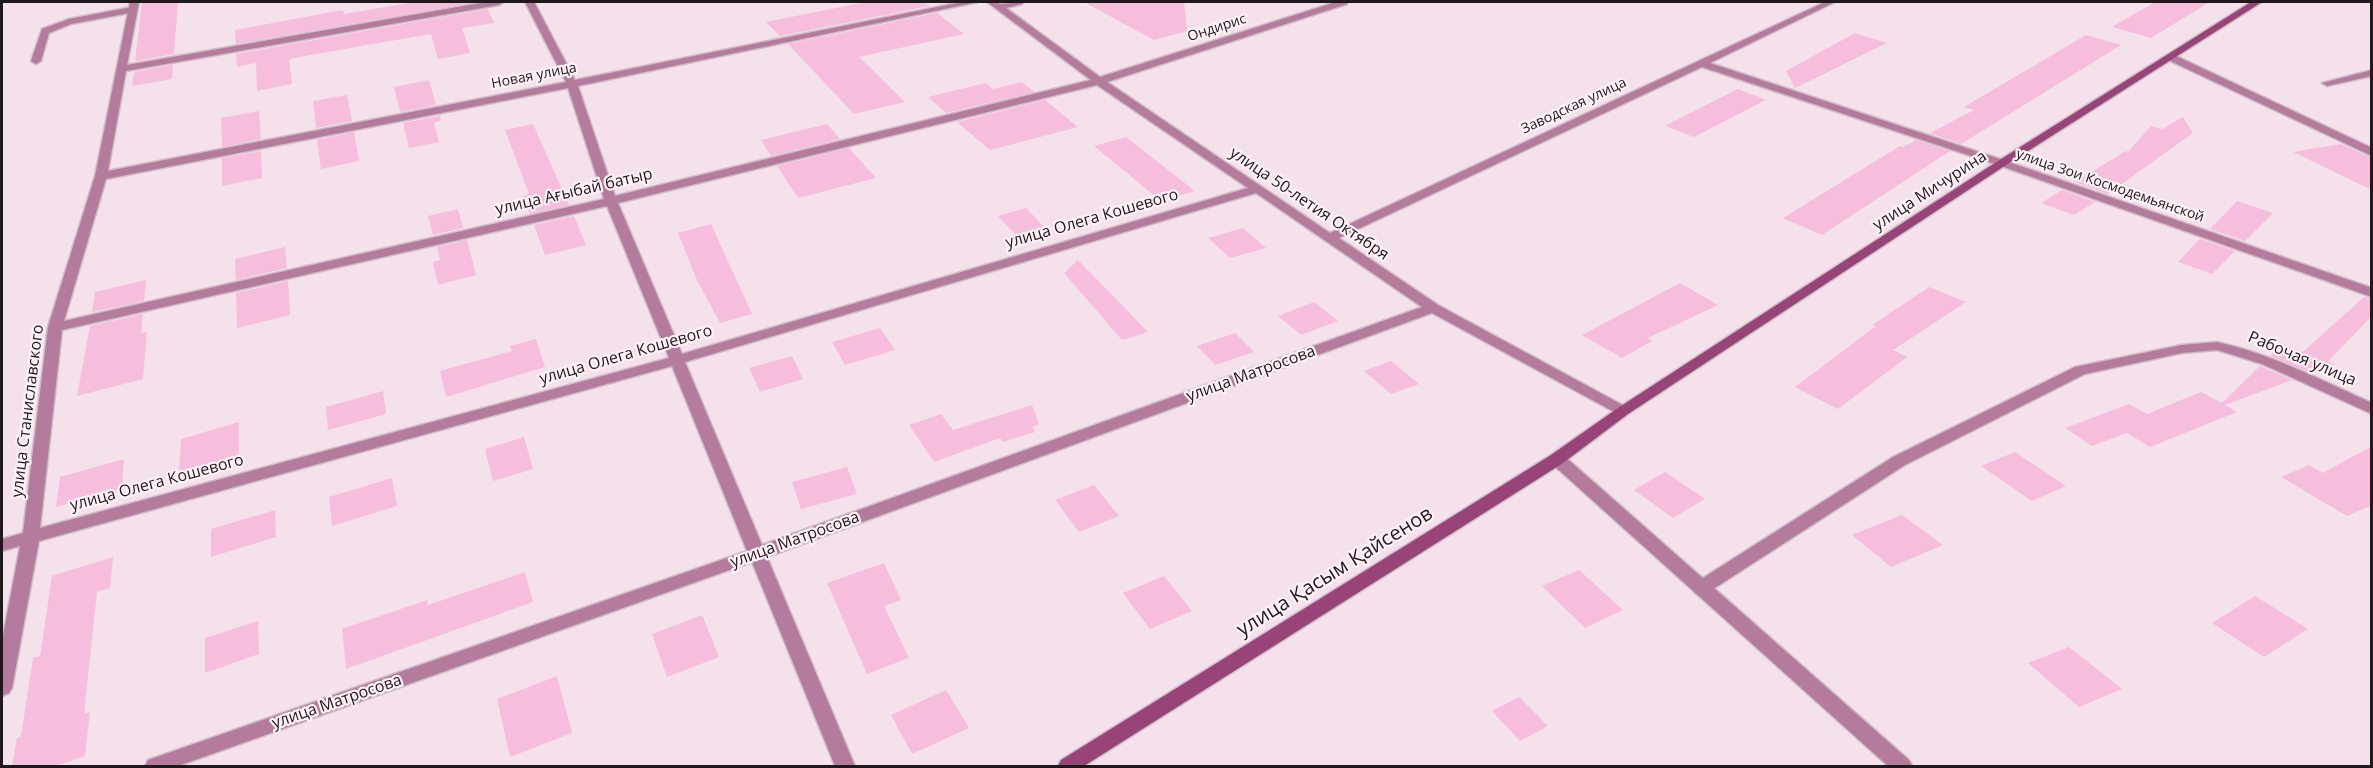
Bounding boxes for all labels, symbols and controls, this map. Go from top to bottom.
street label: Ондирис [1185,11,1249,45]
street label: Новая улица [490,60,578,92]
street label: Заводская улица [1519,74,1629,138]
street label: улица 50-летия Октября [1226,143,1392,265]
street label: улица Зои Космодемьянской [2014,146,2206,226]
street label: улица Мичурина [1870,147,1990,235]
street label: улица Ағыбай батыр [494,165,654,219]
street label: улица Олега Кошевого [1003,185,1181,253]
street label: улица Олега Кошевого [537,321,715,389]
street label: улица Станиславского [8,323,48,499]
street label: Рабочая улица [2245,328,2359,390]
street label: улица Матросова [1184,342,1318,406]
street label: улица Олега Кошевого [68,451,246,515]
street label: улица Қасым Қайсенов [1233,502,1437,642]
street label: улица Матросова [728,508,862,572]
street label: улица Матросова [270,671,404,733]

